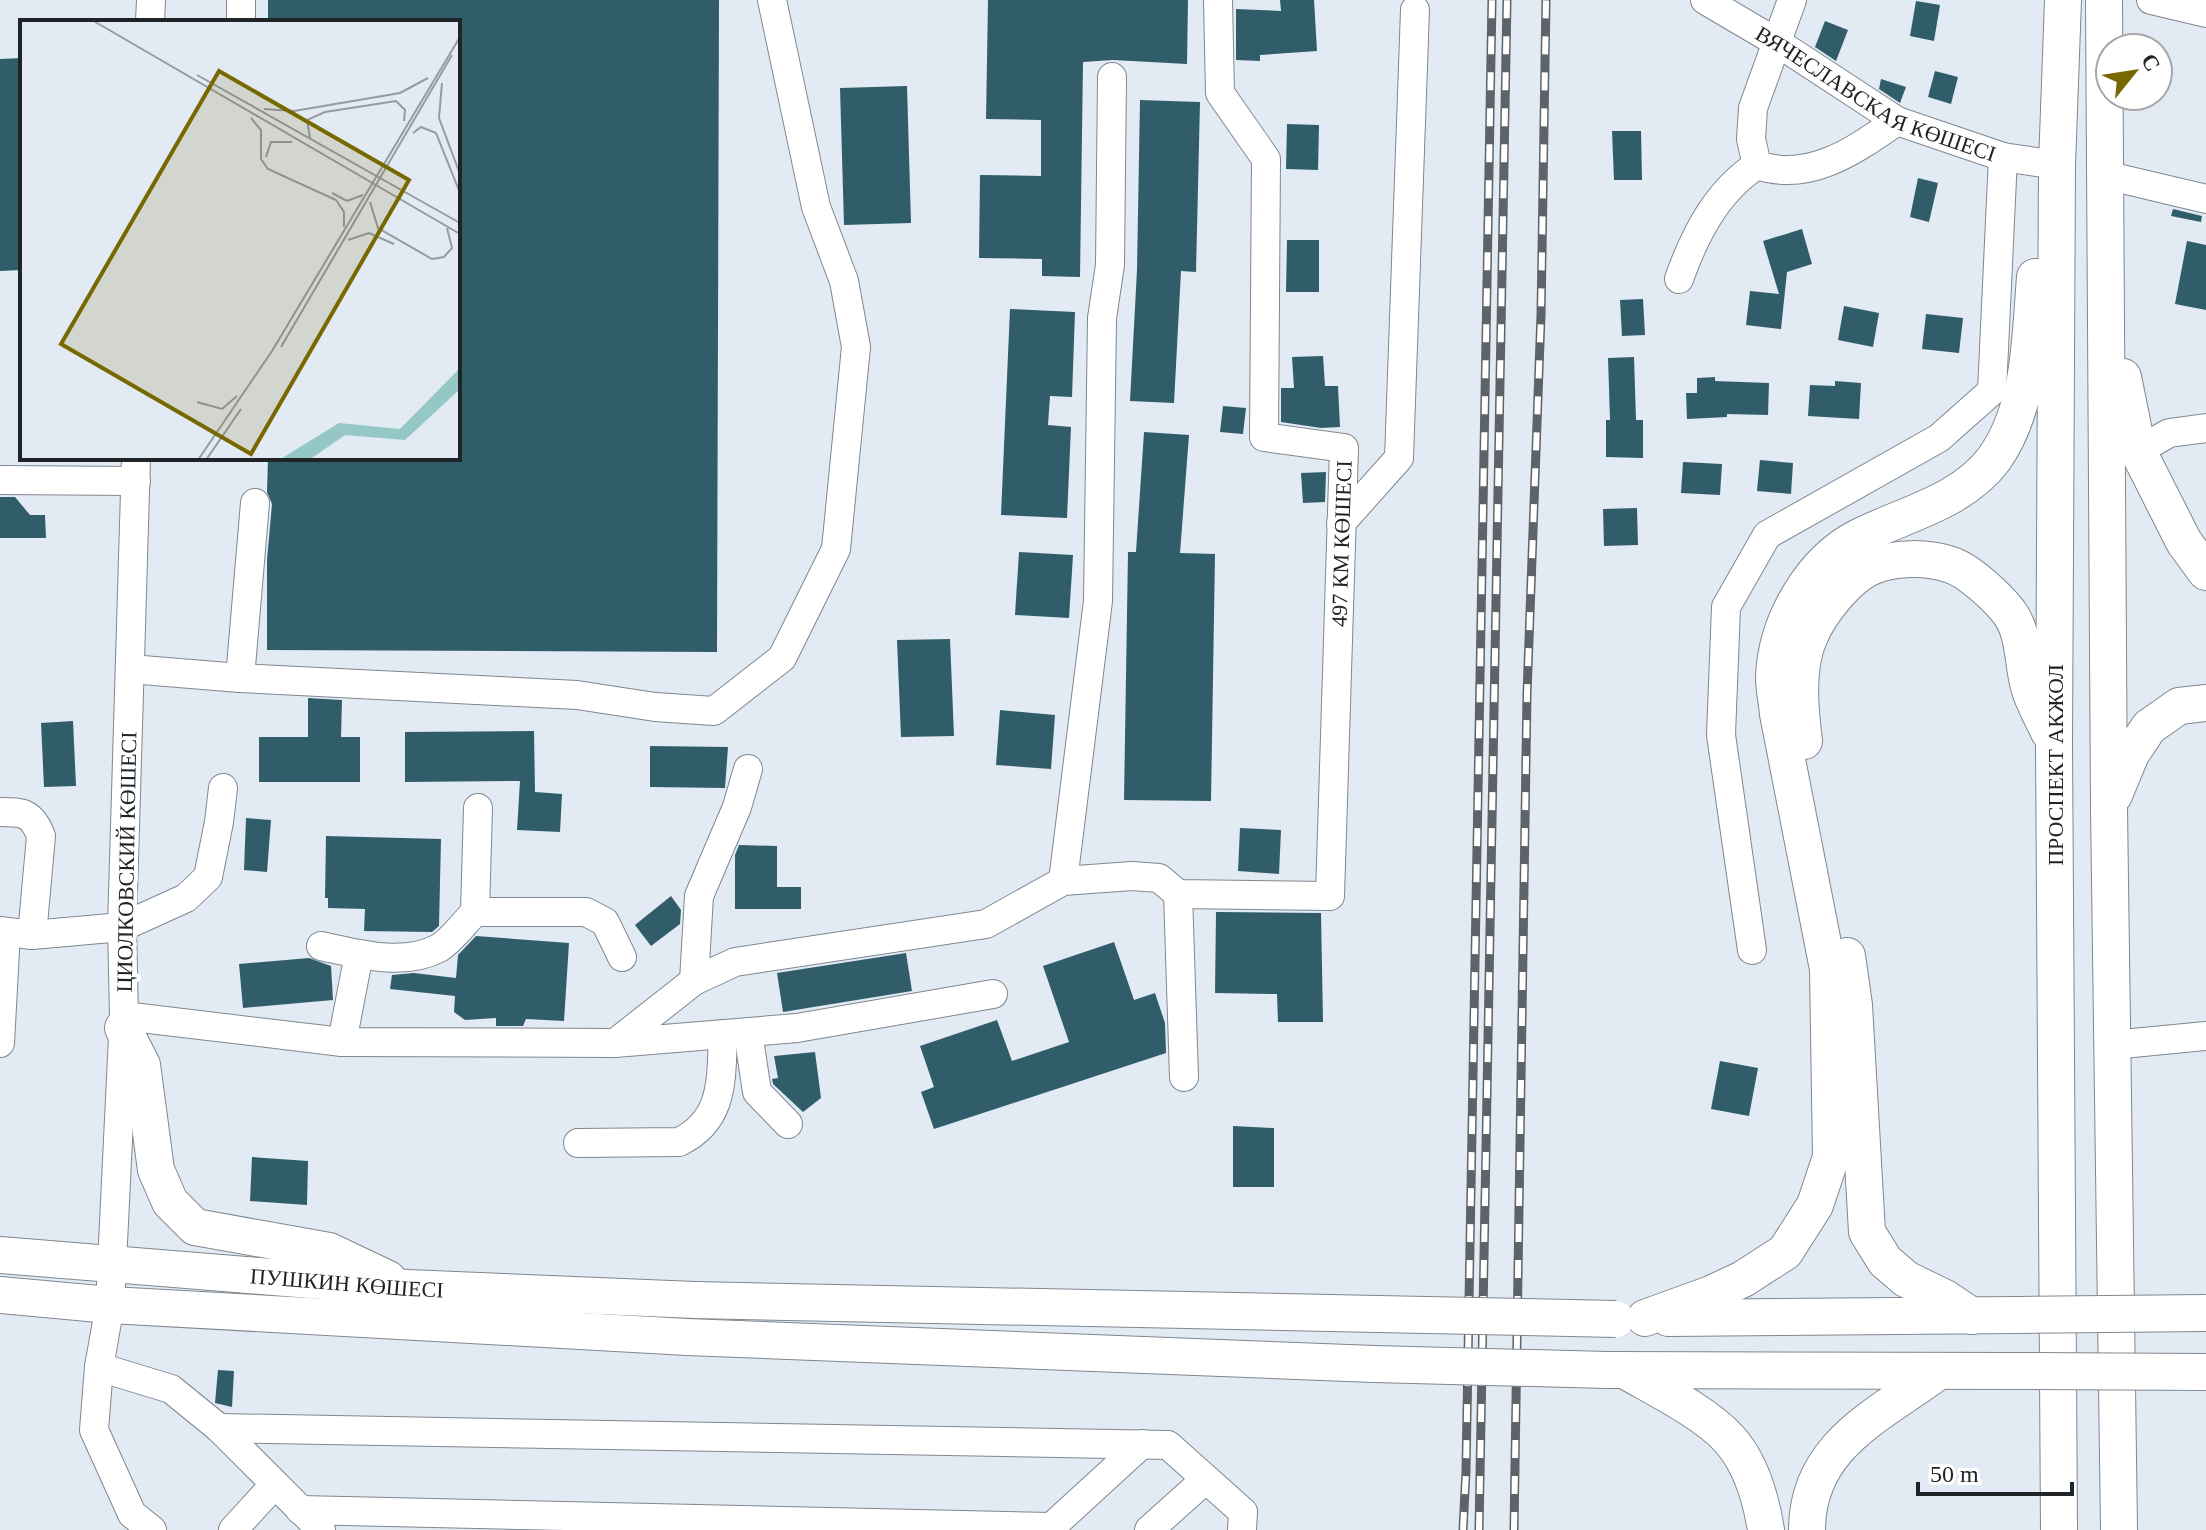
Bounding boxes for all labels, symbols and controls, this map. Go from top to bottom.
inset map [20,20,460,460]
street label: ВЯЧЕСЛАВСКАЯ КӨШЕСІ [1751,21,1999,167]
north arrow [2094,32,2174,112]
text: С [2136,49,2166,75]
street label: 497 КМ КӨШЕСІ [1326,460,1357,627]
street label: ПРОСПЕКТ АКЖОЛ [2043,664,2068,866]
street label: ЦИОЛКОВСКИЙ КӨШЕСІ [112,731,141,993]
street label: ПУШКИН КӨШЕСІ [249,1263,444,1302]
scale bar [1918,1446,2072,1496]
text: 50 m [1930,1461,1979,1487]

